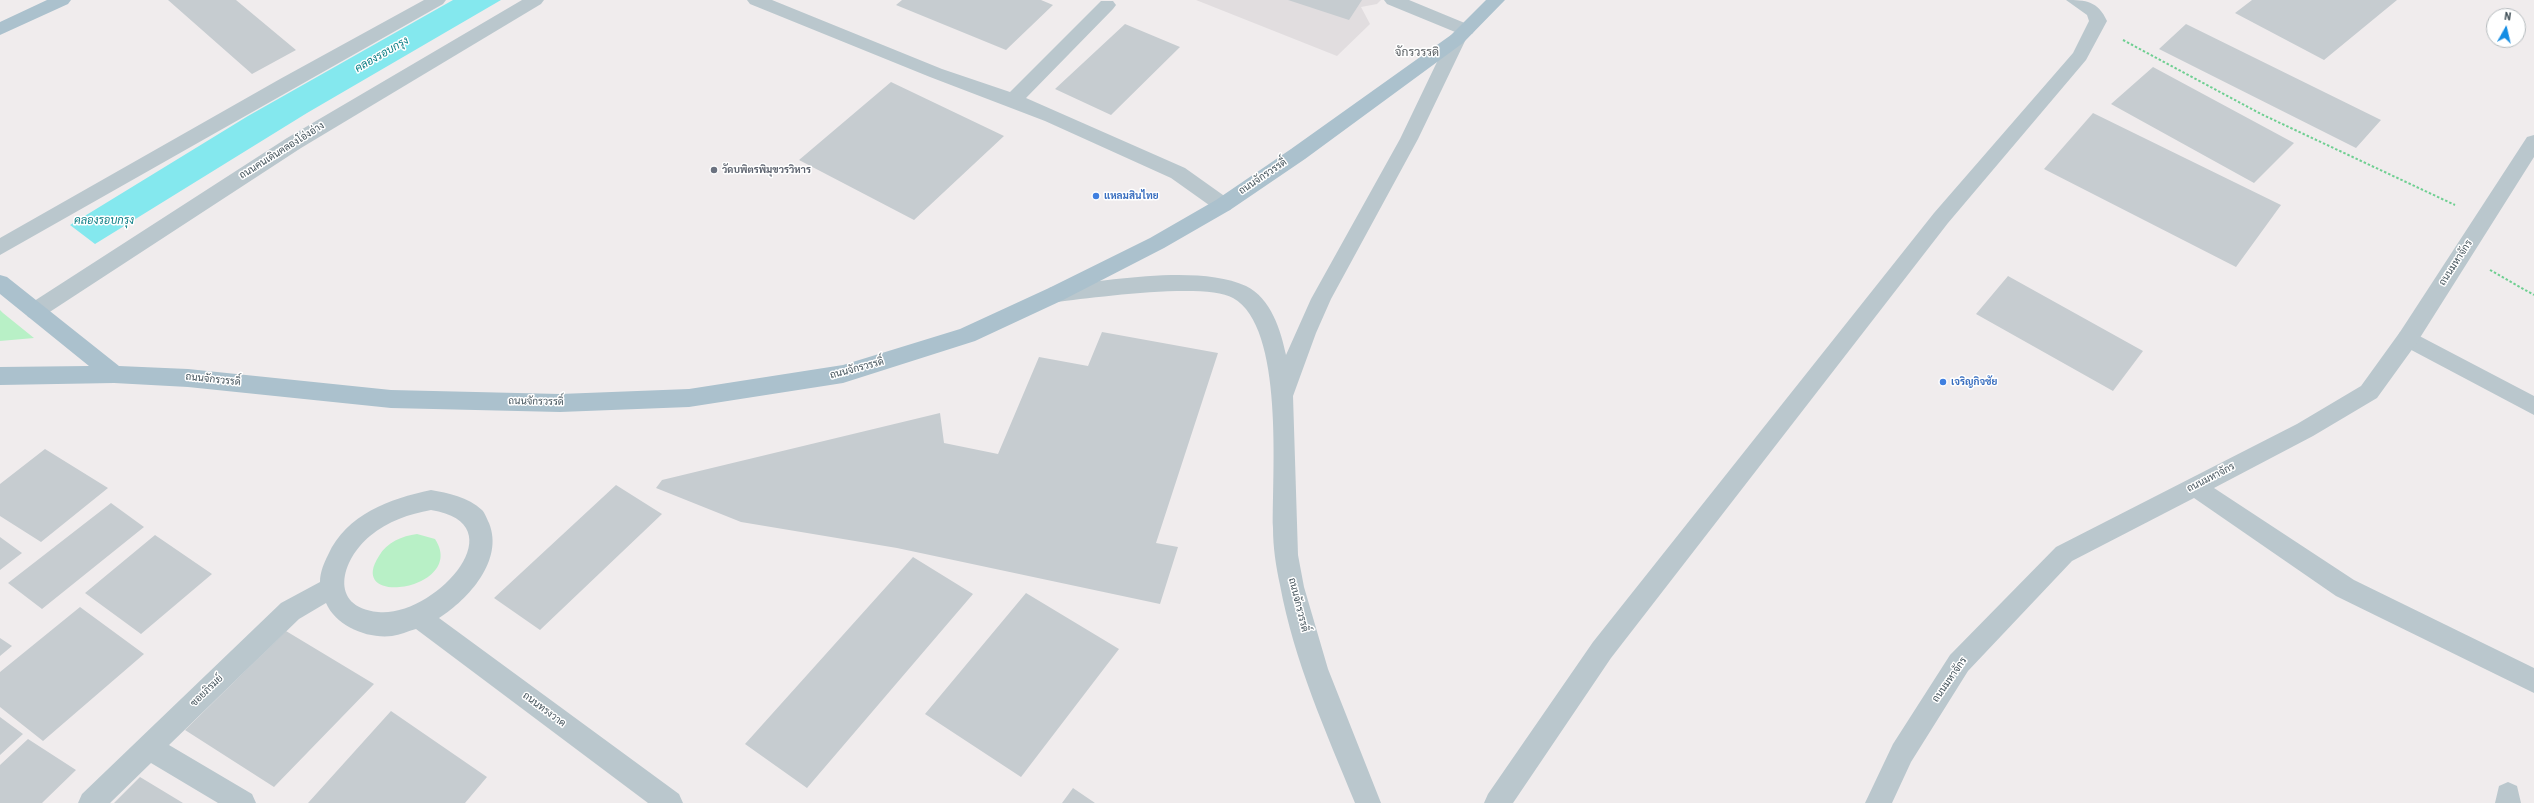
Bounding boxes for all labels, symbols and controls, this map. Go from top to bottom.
north arrow [2486,8,2526,48]
text: N [2503,10,2512,24]
water label: คลองรอบกรุง [353,34,411,76]
district label: จักรวรรดิ [1395,46,1439,60]
street label: ถนนคนเดินคลองโอ่งอ่าง [237,120,327,182]
street label: ถนนจักรวรรดิ์ [1237,157,1289,197]
place label: วัดบพิตรพิมุขวรวิหาร [722,164,811,176]
marker: วัดบพิตรพิมุขวรวิหาร [709,165,719,175]
place label: แหลมสินไทย [1104,190,1159,202]
marker: แหลมสินไทย [1091,191,1101,201]
water label: คลองรอบกรุง [74,214,134,228]
street label: ถนนมหาจักร [2437,238,2475,288]
street label: ถนนจักรวรรดิ์ [829,356,885,382]
street label: ถนนจักรวรรดิ์ [185,371,241,389]
place label: เจริญกิจชัย [1951,376,1997,388]
marker: เจริญกิจชัย [1938,377,1948,387]
street label: ถนนจักรวรรดิ์ [508,396,564,408]
street label: ถนนมหาจักร [2185,461,2237,495]
street label: ถนนจักรวรรดิ์ [1285,577,1311,633]
street label: ถนนมหาจักร [1930,655,1970,705]
street label: ซอยภิรมย์ [188,673,226,709]
street label: ถนนทรงวาด [520,690,568,730]

